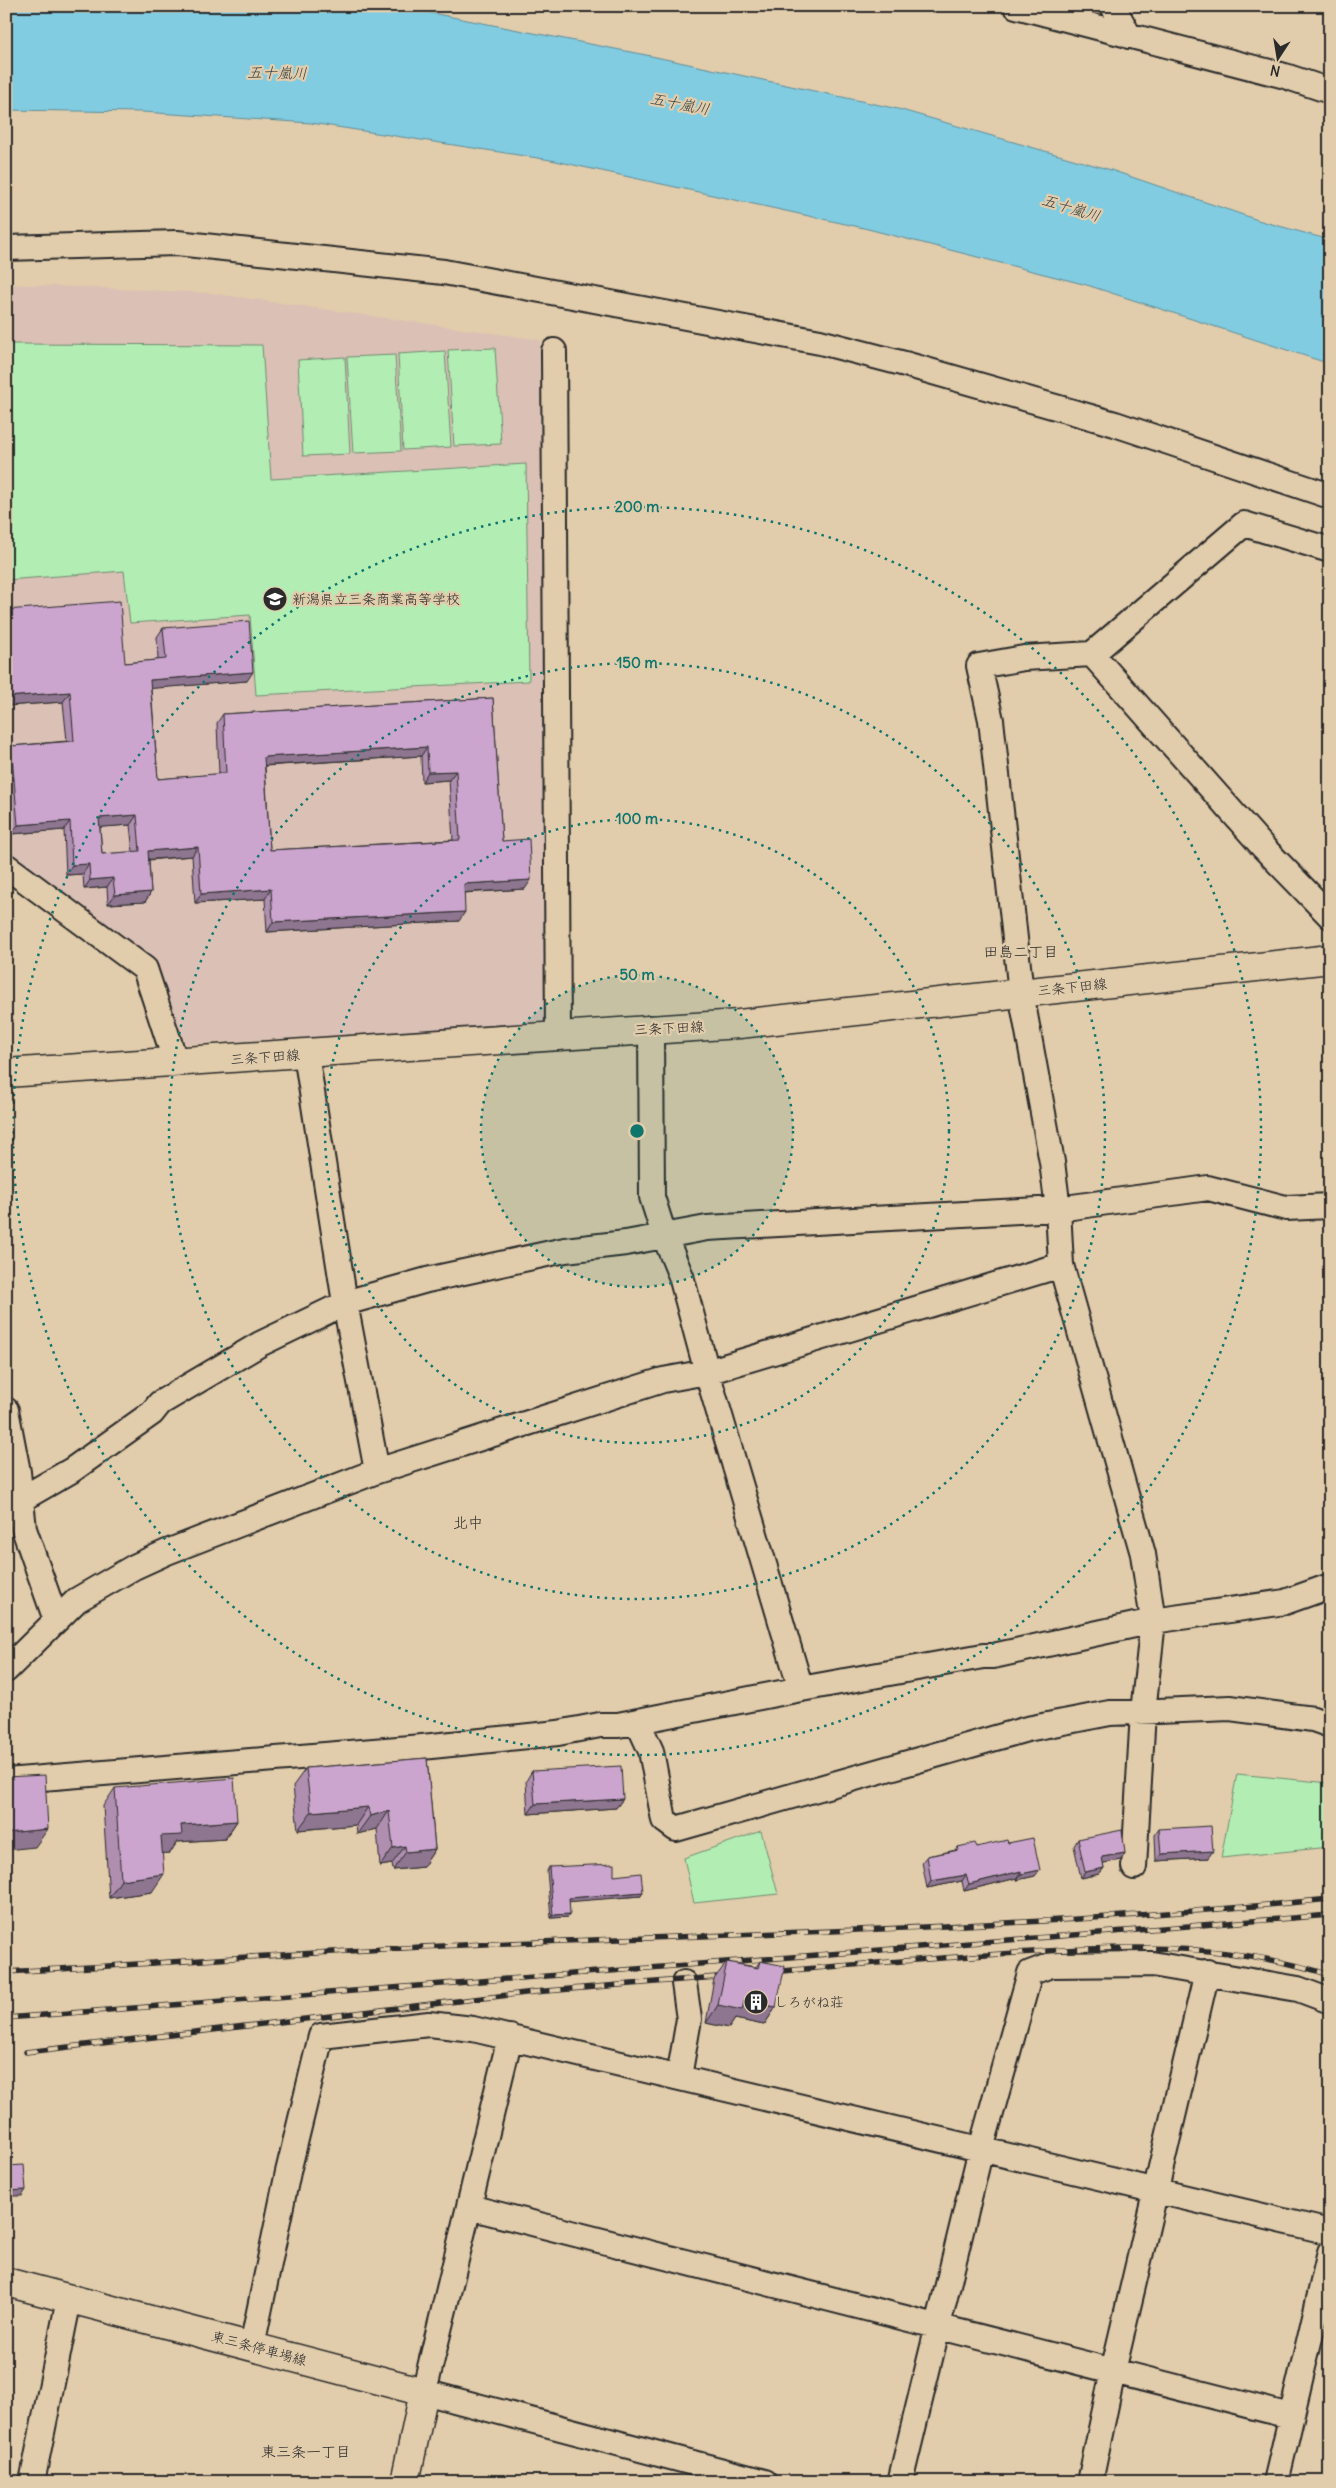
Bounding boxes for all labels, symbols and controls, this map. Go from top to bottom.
north arrow [1254,32,1304,82]
text: N [1269,61,1282,81]
water label: 五十嵐川 [247,62,307,83]
water label: 五十嵐川 [649,88,711,119]
water label: 五十嵐川 [1040,190,1103,225]
text: 200 m [615,497,659,516]
school or university icon: 新潟県立三条商業高等学校 [262,586,288,612]
place label: 新潟県立三条商業高等学校 [292,590,460,608]
text: 150 m [616,653,658,672]
text: 100 m [616,809,658,828]
district label: 田島二丁目 [983,942,1059,961]
text: 50 m [619,965,655,984]
street label: 三条下田線 [1036,974,1108,1000]
street label: 三条下田線 [634,1017,704,1039]
street label: 三条下田線 [229,1046,301,1068]
centre of rings [628,1122,646,1140]
district label: 北中 [453,1513,483,1532]
building icon: しろがね荘 [743,1989,769,2015]
place label: しろがね荘 [774,1993,844,2011]
street label: 東三条停車場線 [209,2327,309,2369]
district label: 東三条一丁目 [261,2442,351,2461]

